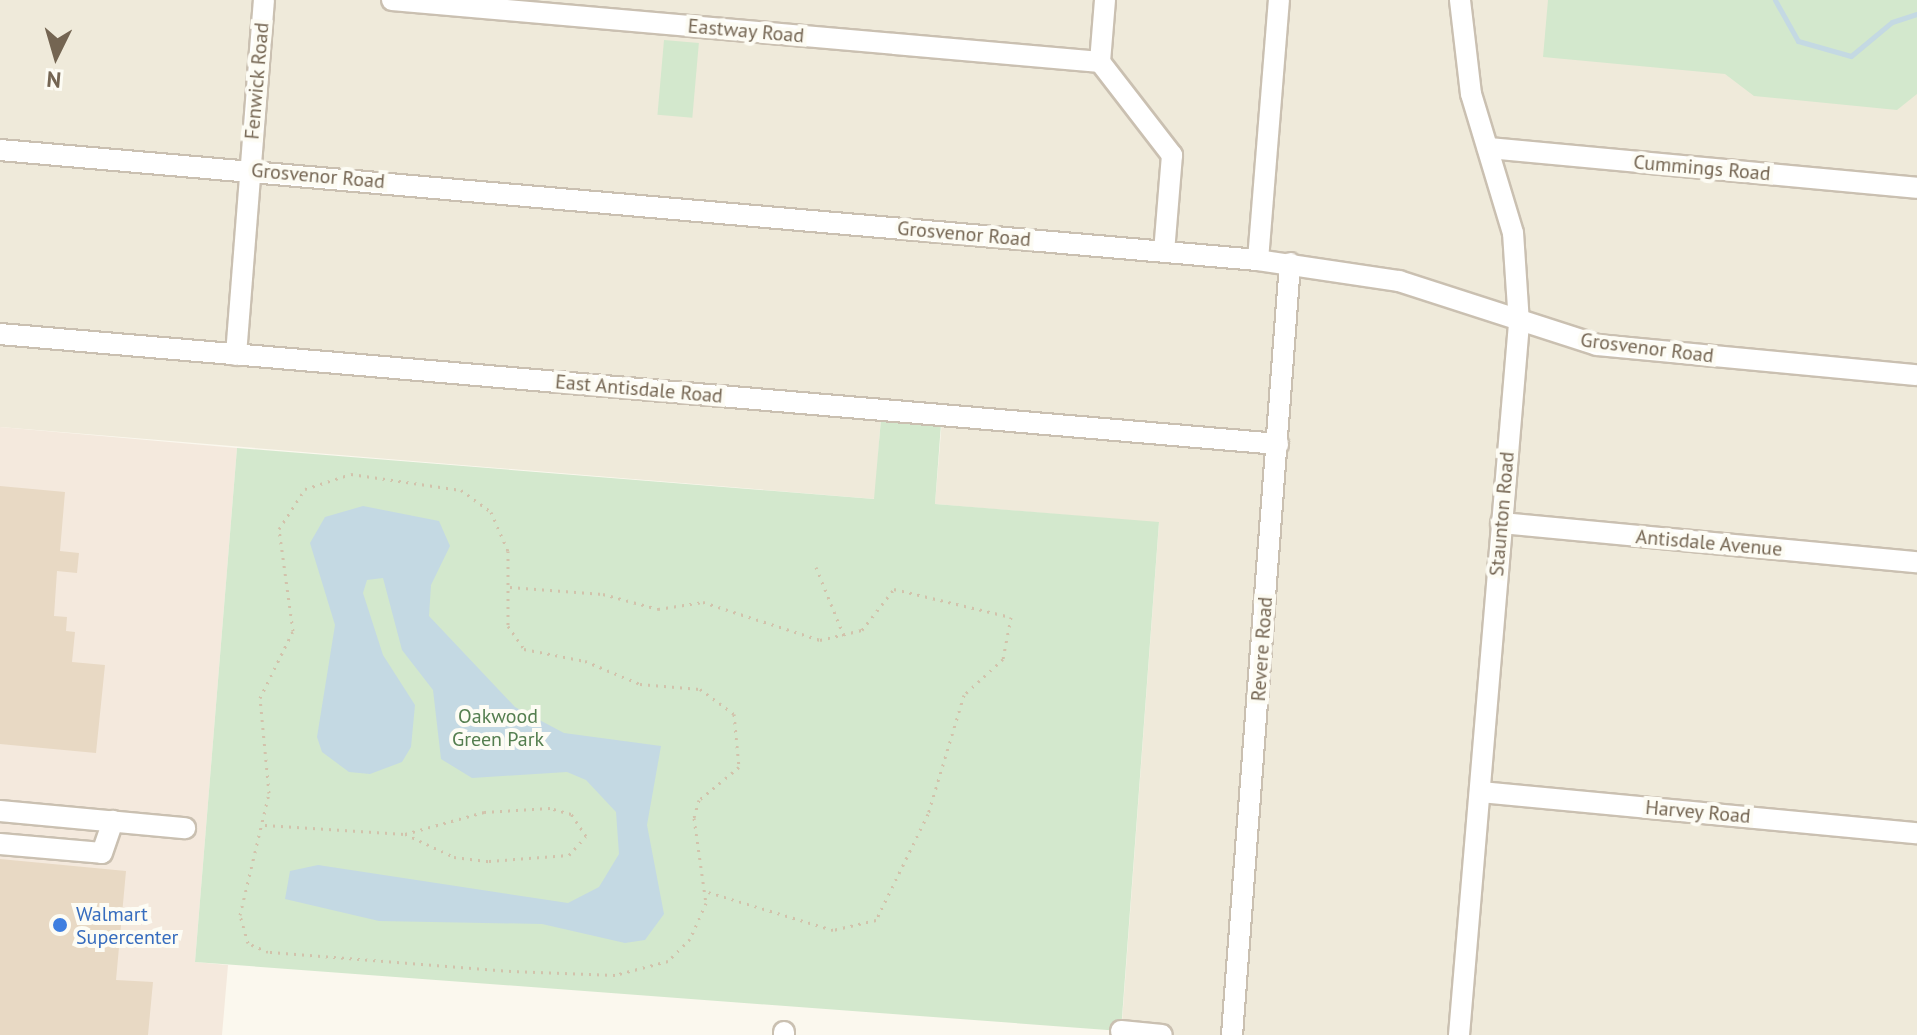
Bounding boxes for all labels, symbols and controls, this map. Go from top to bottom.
street label: Eastway Road [686,14,806,48]
north arrow [16,16,96,96]
street label: Fenwick Road [240,21,274,141]
text: N [45,65,62,94]
street label: Cummings Road [1632,150,1772,186]
street label: Grosvenor Road [250,158,386,194]
street label: Grosvenor Road [896,216,1032,252]
street label: Grosvenor Road [1579,328,1715,368]
street label: East Antisdale Road [554,370,724,408]
street label: Staunton Road [1485,451,1519,577]
street label: Antisdale Avenue [1634,525,1784,561]
street label: Revere Road [1246,596,1278,702]
park label: Oakwood Green Park [452,704,544,751]
street label: Harvey Road [1644,795,1752,829]
place label: Walmart Supercenter [76,902,178,949]
marker: Walmart Supercenter [51,916,69,934]

